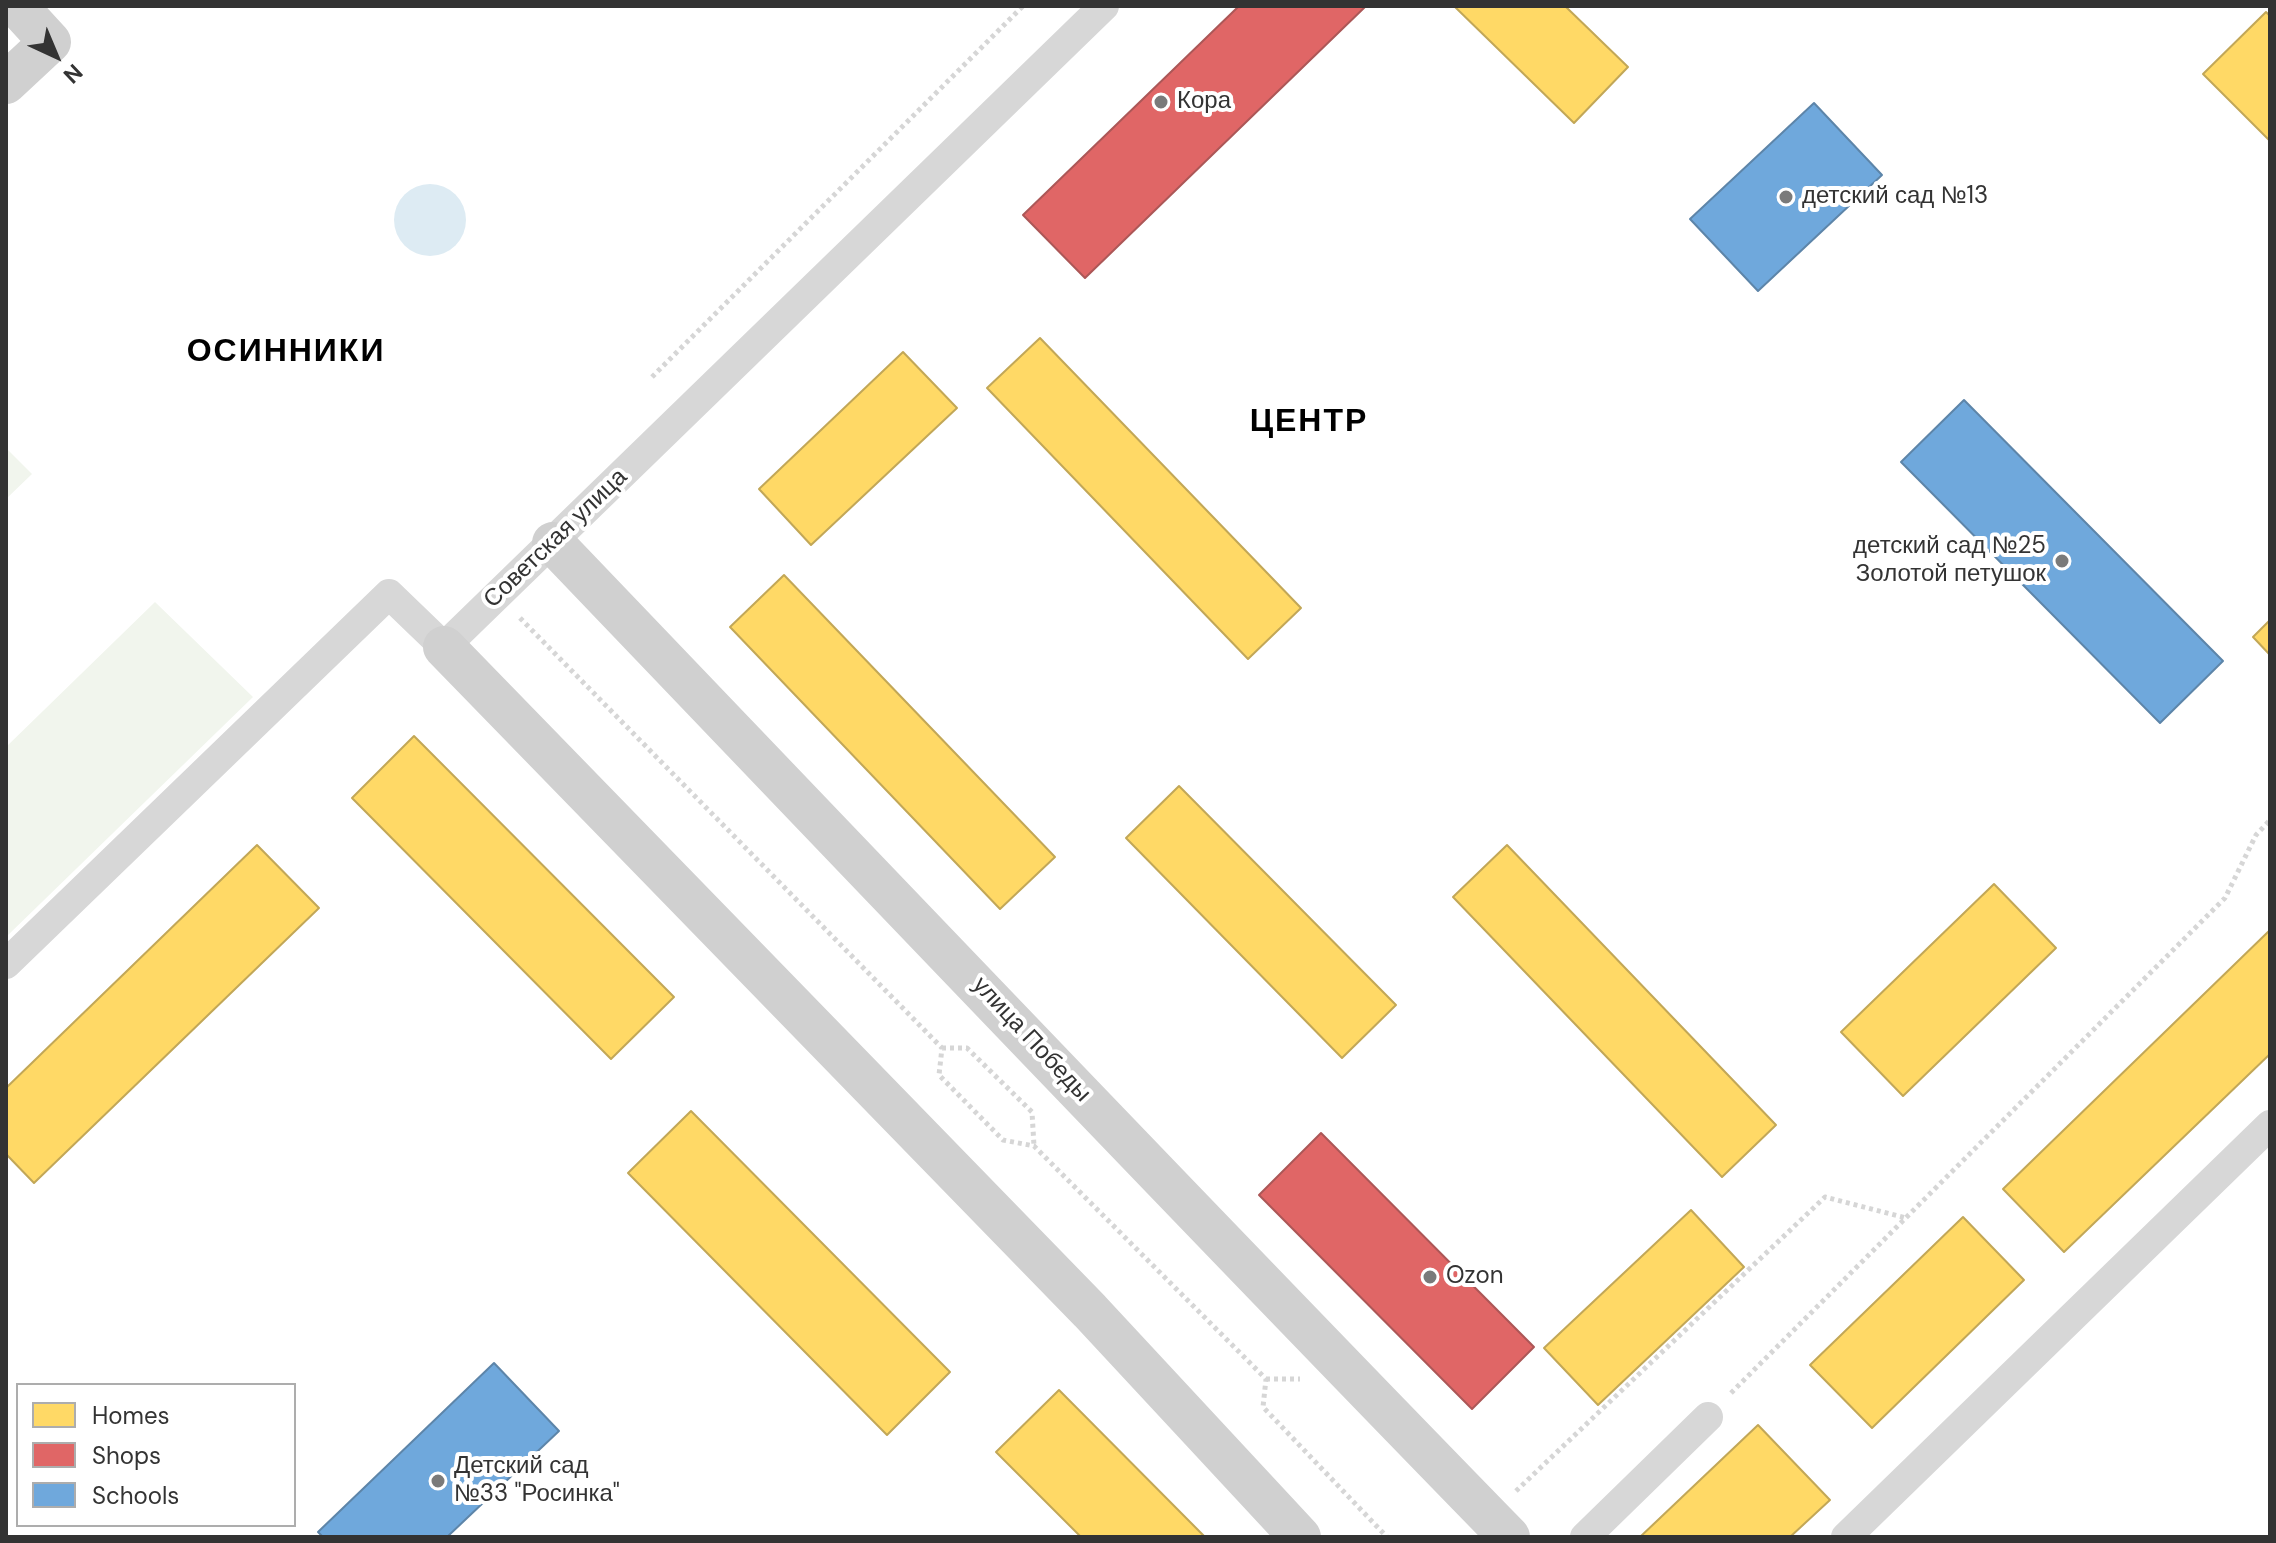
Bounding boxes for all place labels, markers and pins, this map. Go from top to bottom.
place label: Кора [1177,88,1231,116]
marker: Кора [1152,93,1170,111]
place label: детский сад №13 [1802,183,1988,211]
marker: детский сад №13 [1777,188,1795,206]
place label: детский сад №25 Золотой петушок [1853,533,2046,589]
marker: детский сад №25 Золотой петушок [2053,552,2071,570]
place label: Ozon [1446,1263,1504,1291]
marker: Ozon [1421,1268,1439,1286]
place label: Детский сад №33 "Росинка" [454,1453,620,1509]
marker: Детский сад №33 "Росинка" [429,1472,447,1490]

